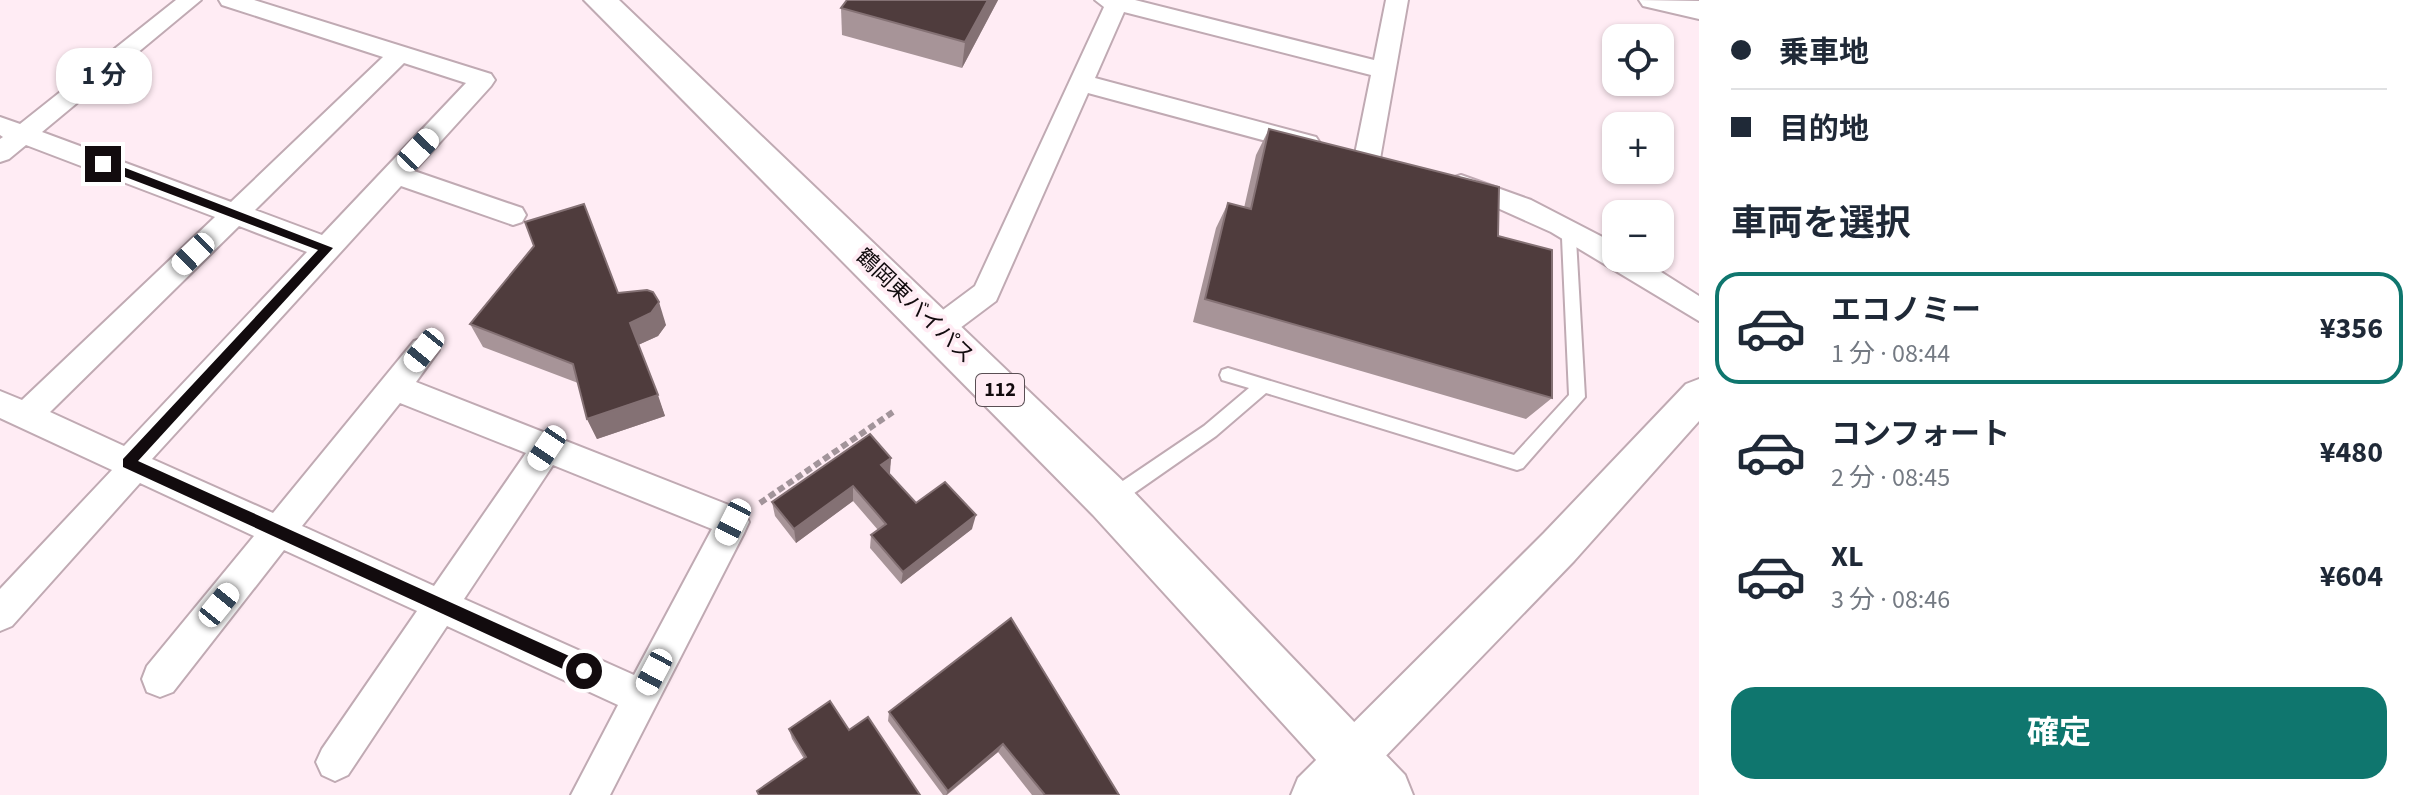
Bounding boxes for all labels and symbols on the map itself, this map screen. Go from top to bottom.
callout: 1 分 [55,48,151,104]
car [393,124,443,176]
route end [85,146,121,182]
car [167,229,219,279]
street label: 鶴岡東バイパス [849,241,981,371]
car [400,324,448,376]
road number: 112 [976,374,1024,406]
car [524,421,570,475]
car [711,495,755,549]
car [195,579,243,631]
car [632,645,676,699]
route start [566,653,602,689]

